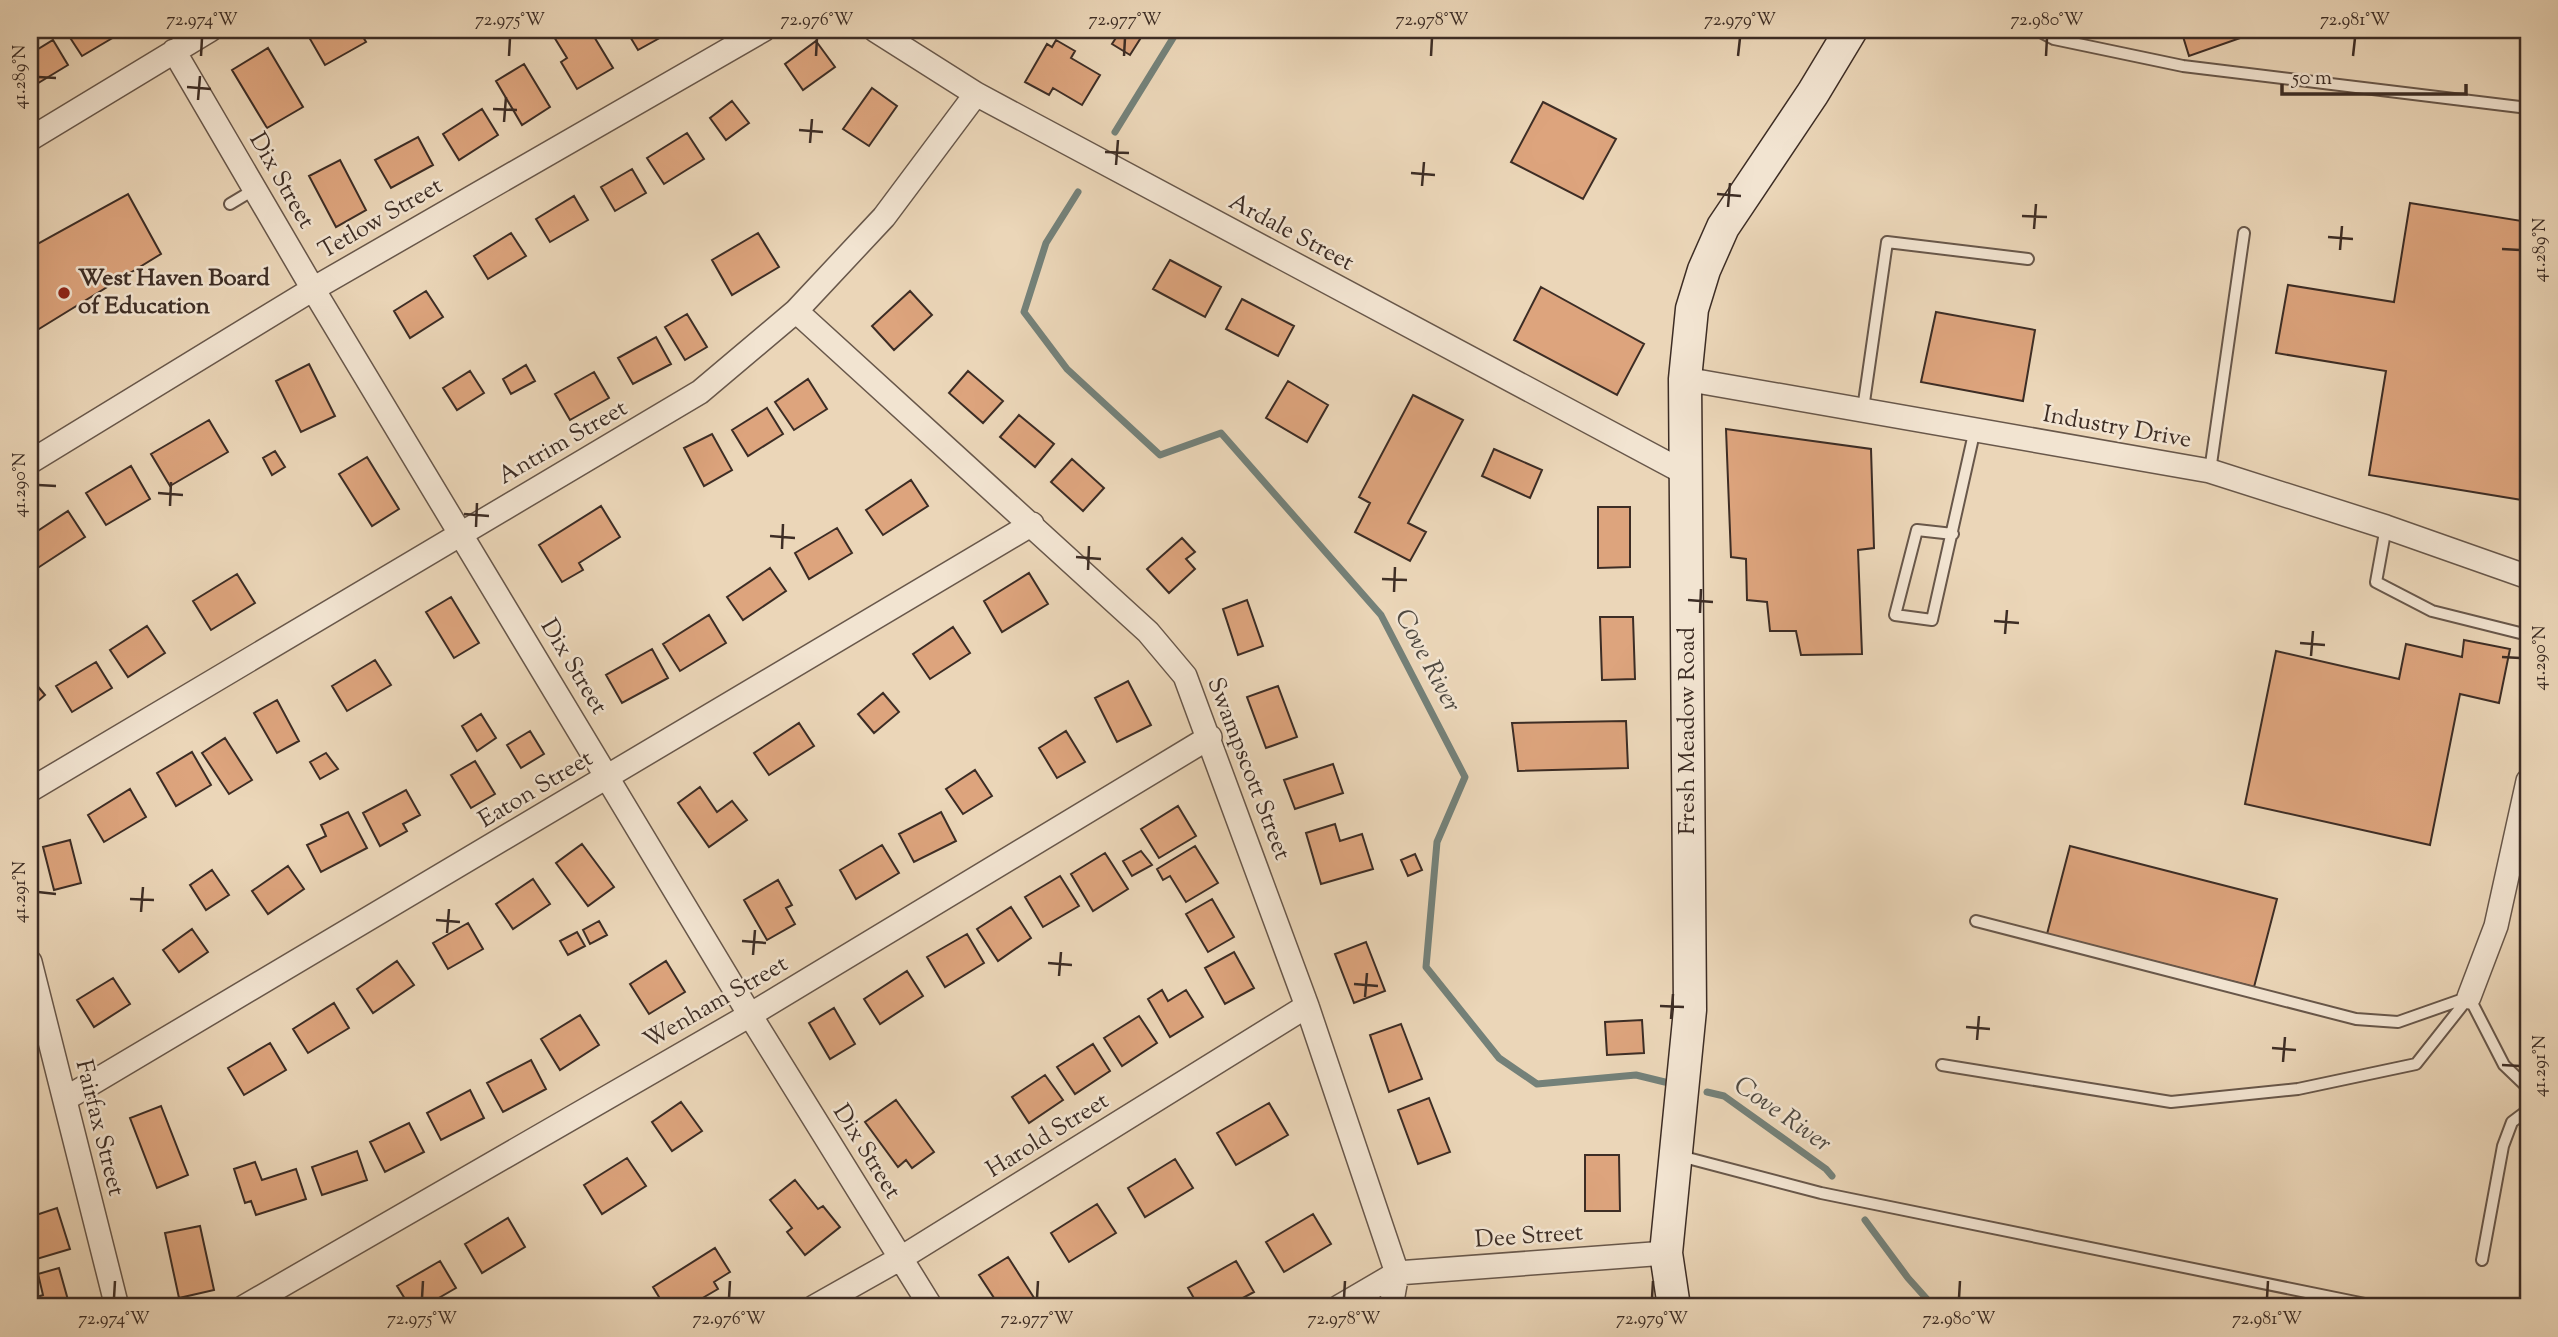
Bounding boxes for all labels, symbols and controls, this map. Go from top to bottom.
text: 72.974°W [166,8,238,34]
text: 72.975°W [475,8,545,34]
text: 72.976°W [781,8,853,34]
text: 72.977°W [1089,8,1161,34]
text: 72.978°W [1396,8,1468,34]
text: 72.979°W [1704,8,1776,34]
text: 72.980°W [2011,8,2084,34]
text: 72.981°W [2320,8,2390,34]
text: 41.289°N [8,45,34,109]
scale bar [2282,52,2465,96]
text: 50 m [2291,64,2332,94]
street label: Dix Street [240,127,322,235]
street label: Tetlow Street [313,170,449,268]
street label: Ardale Street [1222,186,1360,280]
text: 41.289°N [2528,218,2554,282]
place label: West Haven Board of Education [78,262,270,324]
marker: West Haven Board of Education [56,285,72,301]
street label: Antrim Street [492,392,634,494]
street label: Industry Drive [2040,398,2194,458]
text: 41.290°N [8,452,34,518]
water label: Cove River [1384,603,1470,719]
street label: Dix Street [531,613,615,721]
text: 41.290°N [2528,625,2554,691]
street label: Fresh Meadow Road [1671,627,1705,835]
street label: Swampscott Street [1198,673,1298,865]
street label: Eaton Street [472,742,600,838]
text: 41.291°N [8,861,34,923]
street label: Wenham Street [637,948,795,1058]
text: 41.291°N [2528,1035,2554,1097]
street label: Fairfax Street [66,1056,132,1200]
water label: Cove River [1726,1068,1838,1162]
street label: Harold Street [980,1085,1116,1187]
street label: Dix Street [823,1098,909,1206]
street label: Dee Street [1474,1216,1584,1258]
text: 72.974°W [78,1307,150,1333]
text: 72.975°W [387,1307,457,1333]
text: 72.976°W [693,1307,765,1333]
text: 72.977°W [1001,1307,1073,1333]
text: 72.978°W [1308,1307,1380,1333]
text: 72.979°W [1616,1307,1688,1333]
text: 72.980°W [1923,1307,1996,1333]
text: 72.981°W [2232,1307,2302,1333]

